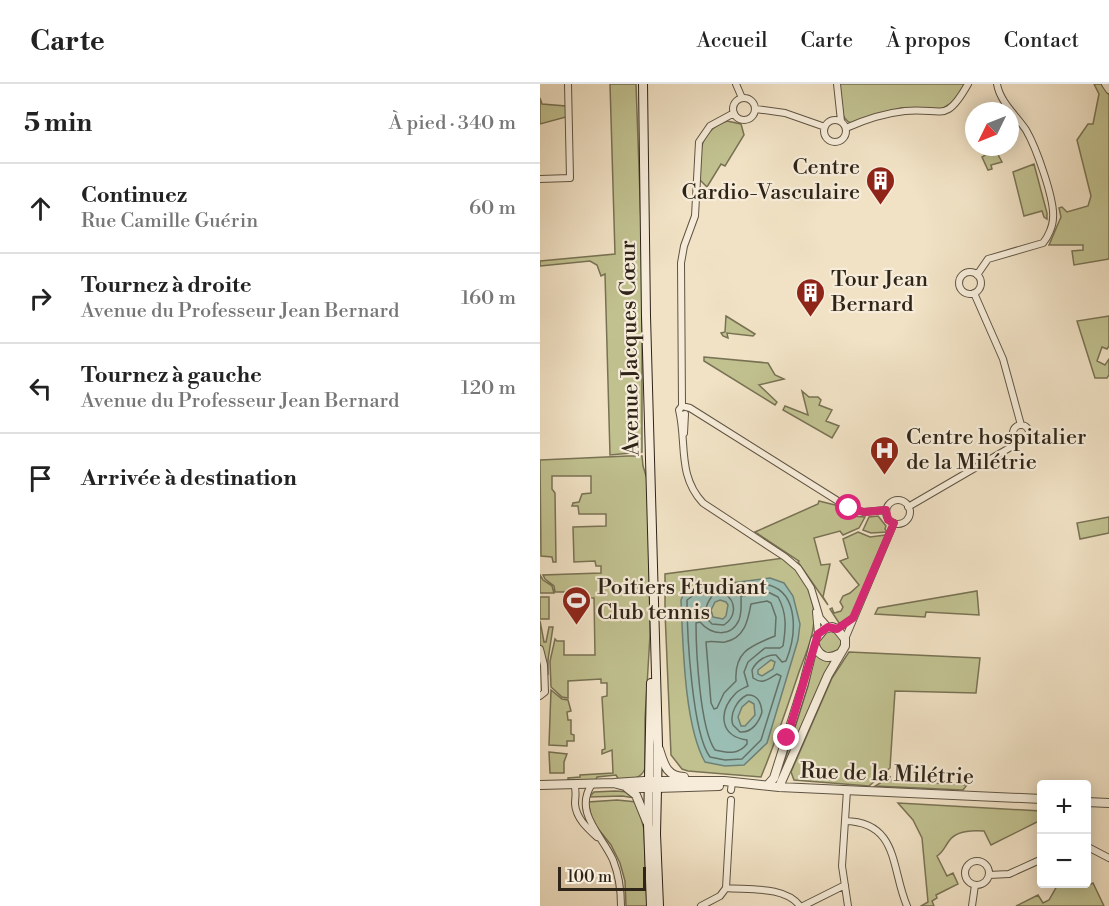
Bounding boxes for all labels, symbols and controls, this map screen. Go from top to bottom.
text: Carte [30,24,105,59]
text: Accueil [697,28,768,54]
text: Carte [801,28,853,54]
text: À propos [886,28,971,54]
text: Contact [1004,28,1079,54]
north arrow [965,102,1019,156]
text: 5 min [24,107,92,139]
text: À pied · 340 m [389,111,516,136]
place label: Centre Cardio-Vasculaire [682,154,860,206]
building icon: Centre Cardio-Vasculaire [865,164,897,206]
text: Continuez [81,182,187,209]
icon: ahead [24,192,57,225]
text: 60 m [469,196,516,221]
text: Rue Camille Guérin [81,209,258,234]
street label: Avenue Jacques Cœur [615,240,645,457]
place label: Tour Jean Bernard [830,266,928,318]
text: Tournez à droite [81,272,252,299]
building icon: Tour Jean Bernard [794,276,826,318]
icon: right [24,282,57,315]
text: 160 m [461,286,516,311]
text: Avenue du Professeur Jean Bernard [81,299,399,324]
text: Tournez à gauche [81,362,262,389]
icon: left [24,372,57,405]
text: 120 m [461,376,516,401]
text: Avenue du Professeur Jean Bernard [81,389,399,414]
place label: Centre hospitalier de la Milétrie [906,424,1087,476]
hospital icon: Centre hospitalier de la Milétrie [869,434,901,476]
icon: arrive [24,462,57,495]
text: Arrivée à destination [81,465,297,492]
route start [835,494,861,520]
place label: Poitiers Etudiant Club tennis [597,574,767,626]
sports icon: Poitiers Etudiant Club tennis [560,584,592,626]
route end [773,724,799,750]
street label: Rue de la Milétrie [800,757,974,791]
map controls [1037,780,1091,888]
button: + [1037,780,1091,834]
button: − [1037,834,1091,888]
scale bar [558,864,646,892]
text: 100 m [567,867,612,887]

